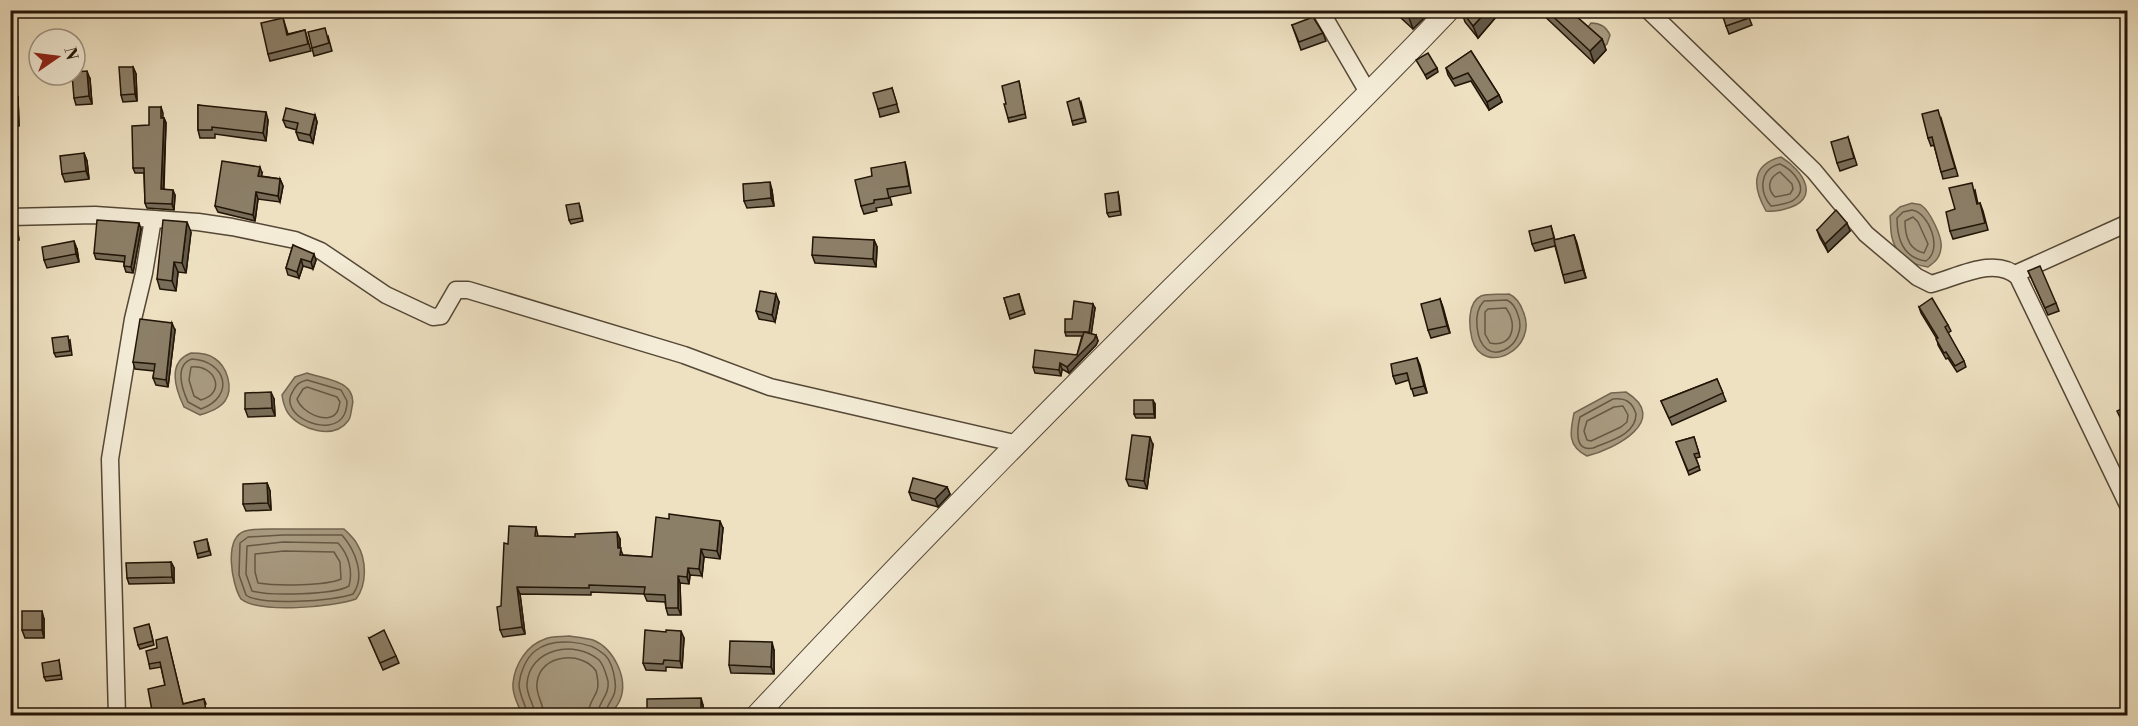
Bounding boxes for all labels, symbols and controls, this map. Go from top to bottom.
north arrow [27,27,87,87]
text: N [59,45,82,63]

